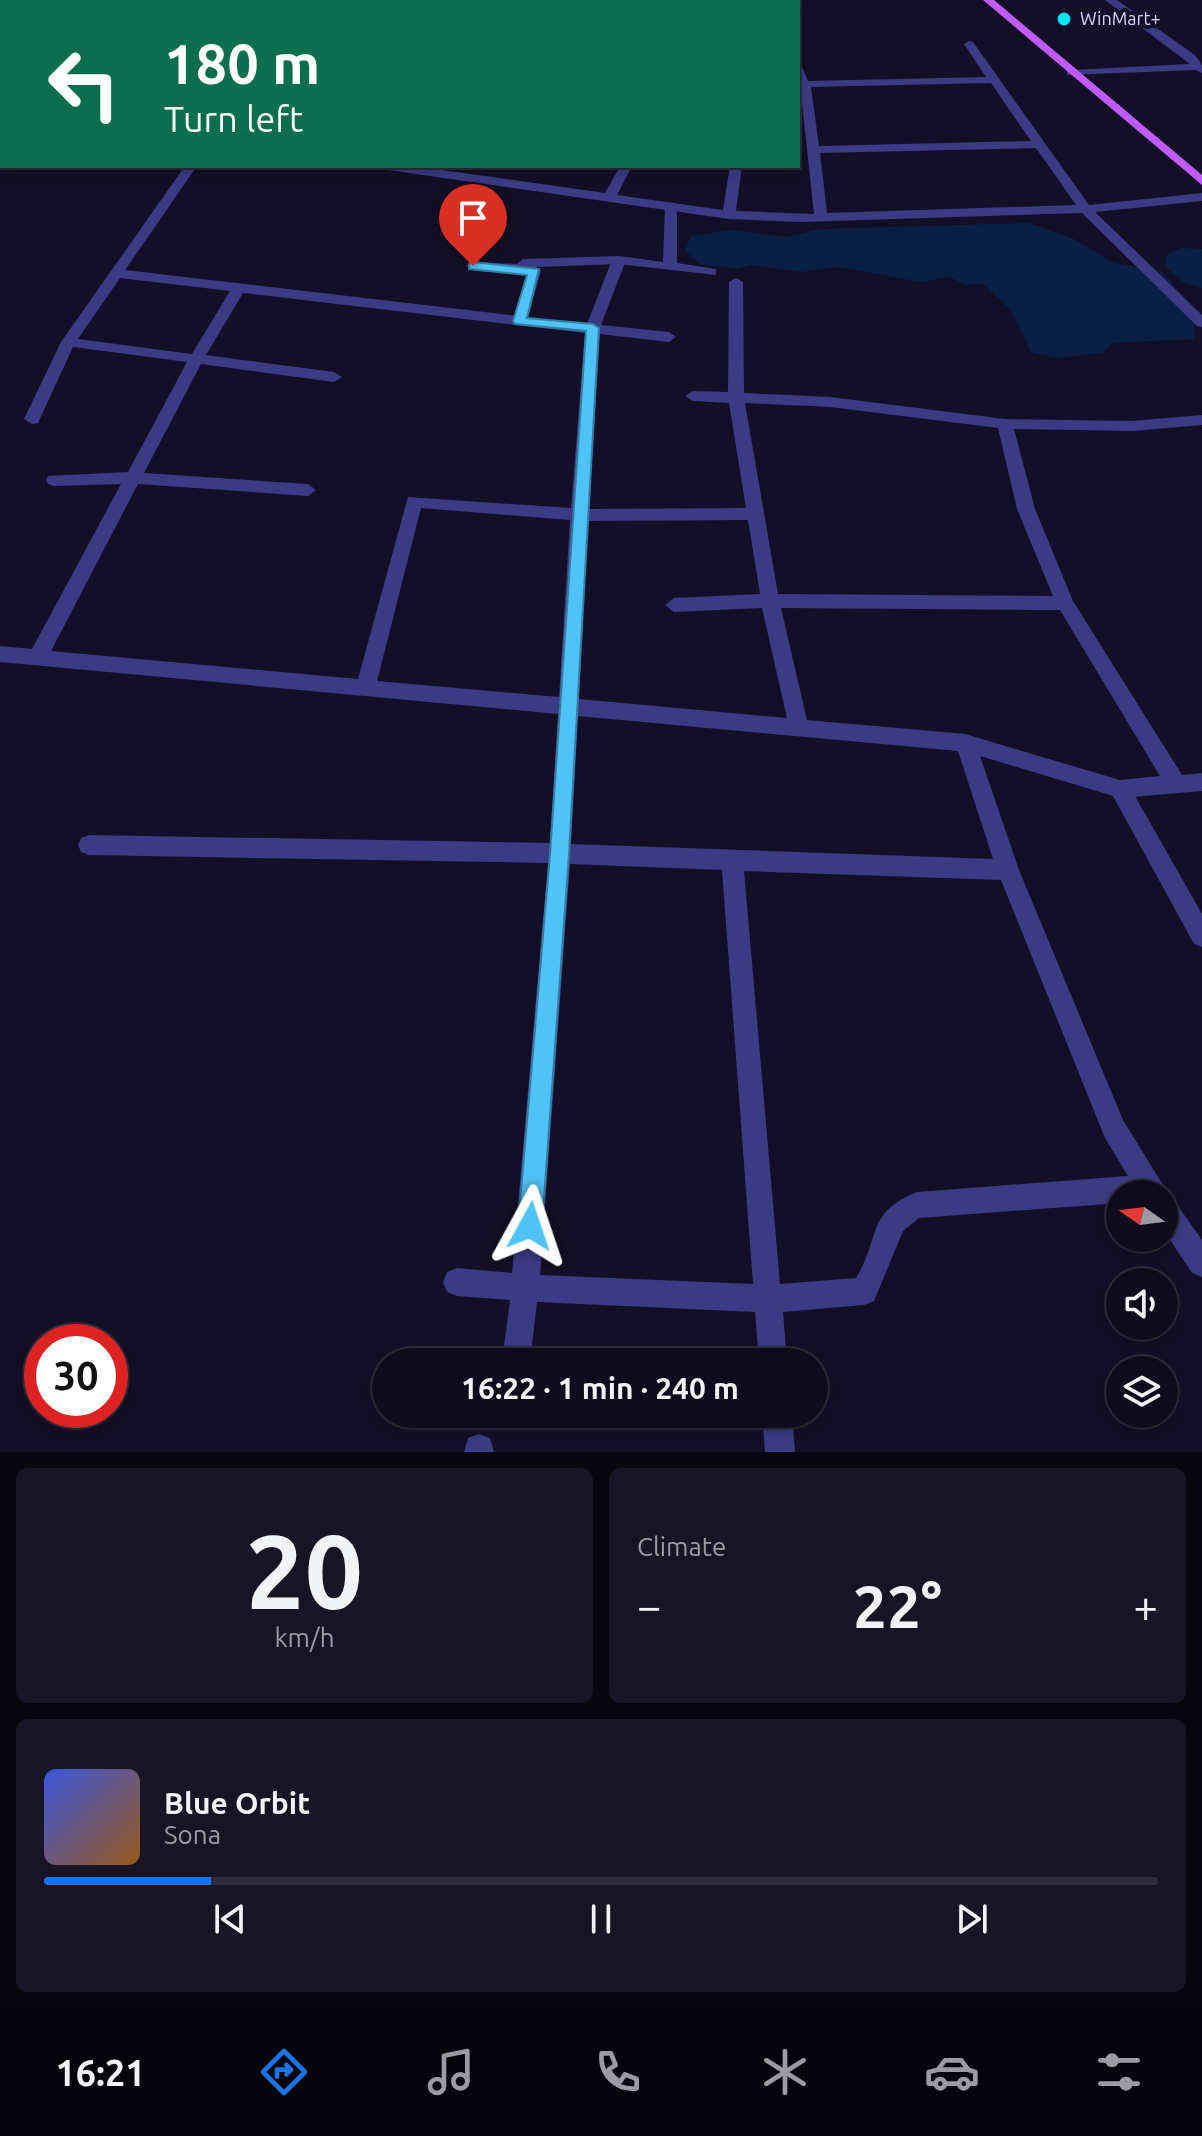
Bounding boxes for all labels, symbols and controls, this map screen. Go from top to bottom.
place label: WinMart+ [1080,8,1161,28]
marker: WinMart+ [1055,10,1073,28]
icon: left [32,32,136,136]
text: 180 m [164,32,320,95]
text: Turn left [164,98,303,139]
pin [439,184,507,266]
icon: arrive [451,196,495,240]
north arrow [1106,1180,1178,1252]
map controls [1106,1180,1178,1428]
position arrow [488,1184,572,1268]
button: sound [1106,1268,1178,1340]
speed limit sign: 30 [24,1324,128,1428]
button: layers [1106,1356,1178,1428]
text: 16:22 · 1 min · 240 m [461,1371,739,1405]
text: 20 [246,1512,363,1629]
text: Climate [637,1532,726,1561]
text: 22° [853,1572,942,1639]
text: − [637,1581,662,1630]
text: + [1133,1581,1158,1630]
text: km/h [274,1623,335,1652]
text: Blue Orbit [164,1786,310,1820]
text: Sona [164,1820,221,1849]
icon: previous [208,1897,252,1941]
icon: pause [579,1897,623,1941]
icon: next [950,1897,994,1941]
icon: directions [256,2044,312,2100]
icon: music [423,2044,479,2100]
icon: phone [590,2044,646,2100]
icon: climate [757,2044,813,2100]
icon: car [924,2044,980,2100]
icon: filters [1091,2044,1147,2100]
text: 16:21 [55,2052,146,2093]

